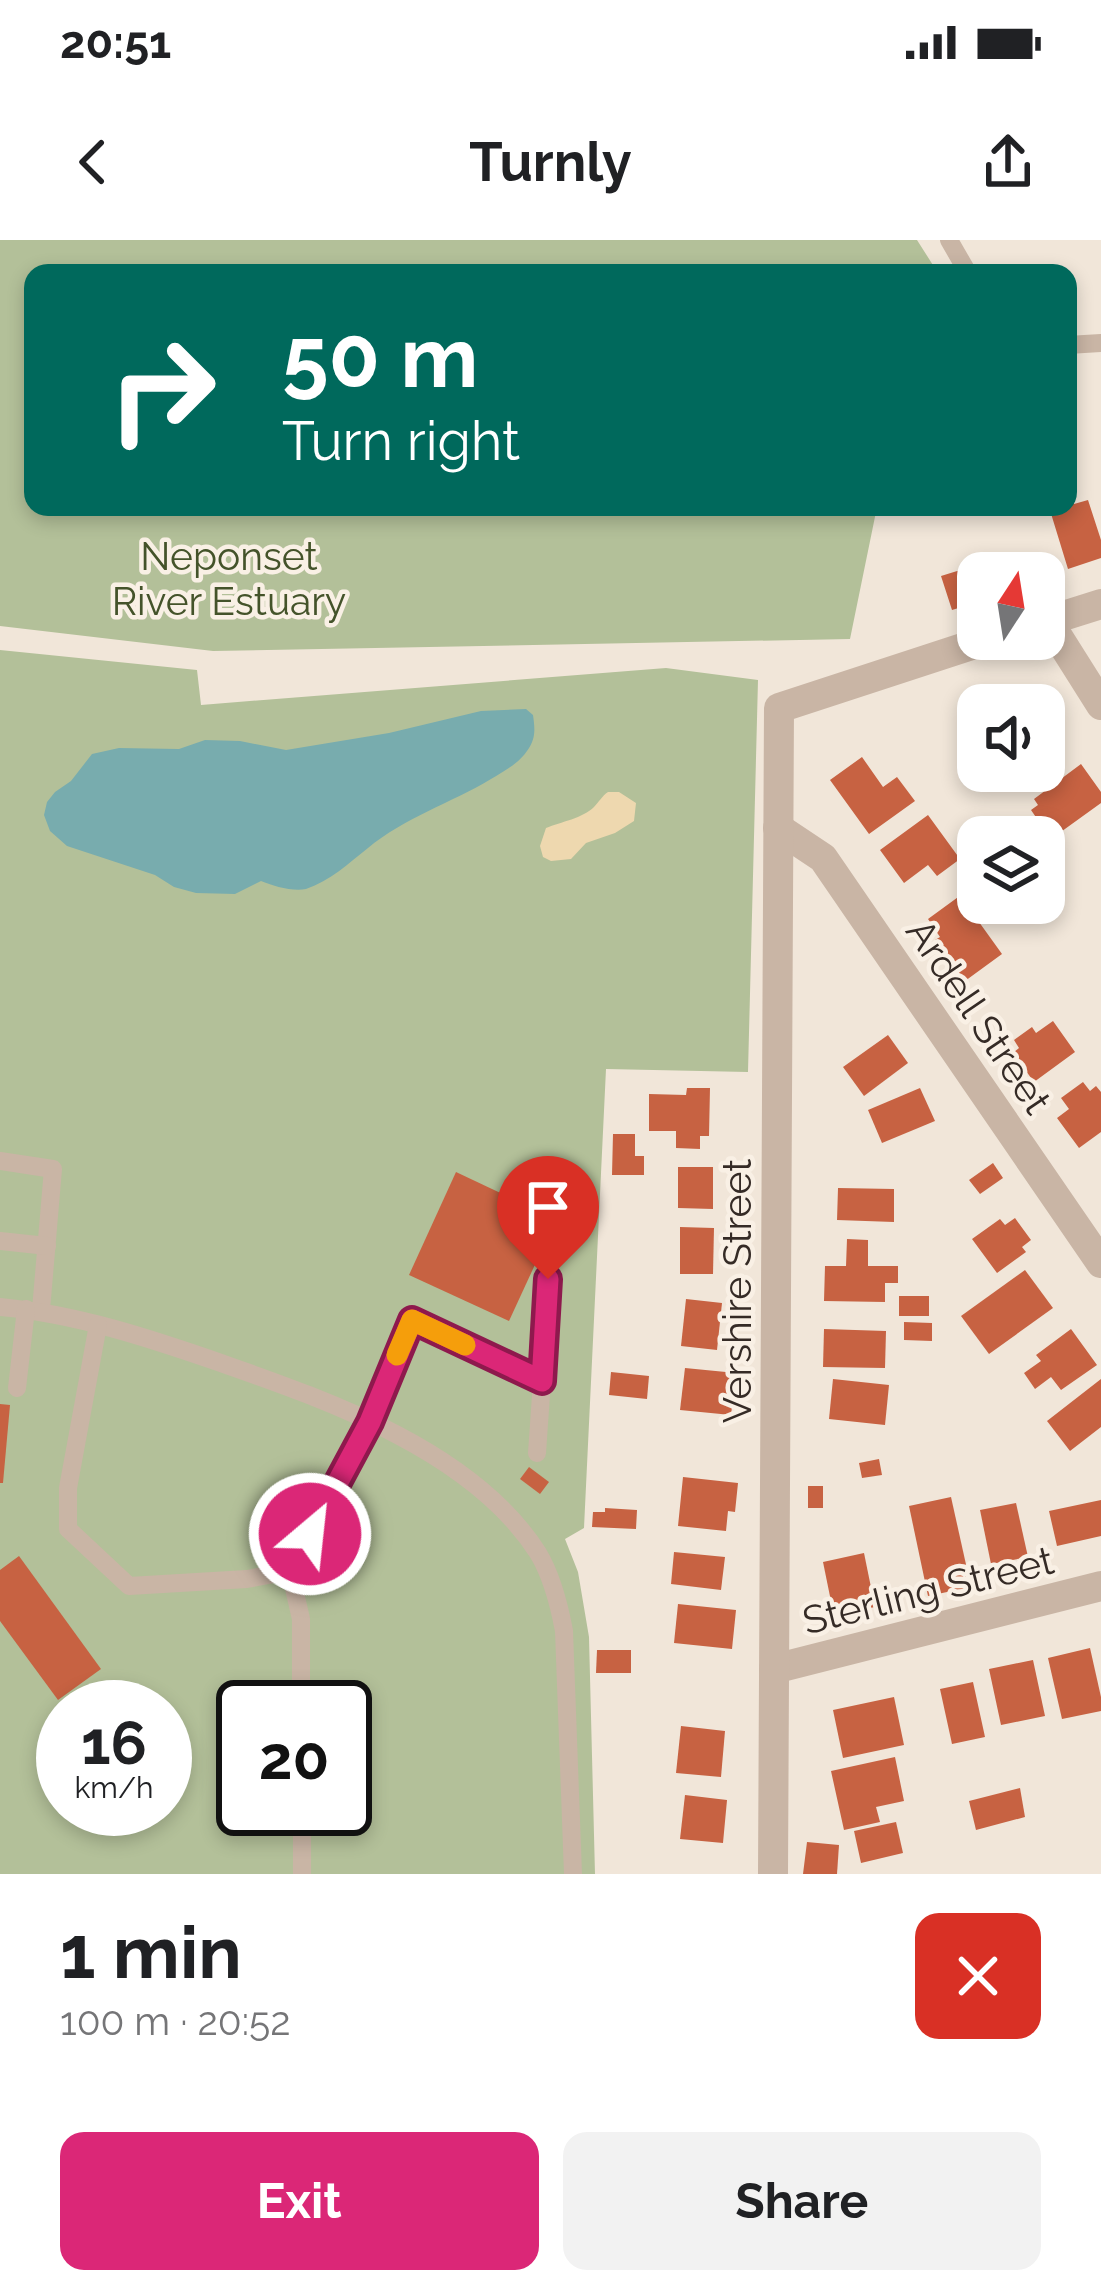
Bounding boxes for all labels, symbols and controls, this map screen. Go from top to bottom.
text: 20:51 [60,16,171,69]
icon: back [60,129,126,195]
icon: share [975,129,1041,195]
text: Turnly [469,130,632,194]
text: 50 m [282,308,478,407]
icon: right [84,312,240,468]
text: Turn right [282,409,520,473]
park label: Neponset River Estuary [112,533,346,624]
north arrow [957,552,1065,660]
map controls [957,552,1065,924]
button: sound [957,684,1065,792]
button: layers [957,816,1065,924]
street label: Ardell Street [897,910,1061,1122]
pin [497,1156,599,1279]
street label: Vershire Street [714,1159,760,1423]
icon: arrive [515,1174,581,1240]
position arrow [247,1471,373,1597]
street label: Sterling Street [798,1537,1058,1643]
speed limit sign: 20 [216,1680,372,1836]
text: 16 [81,1708,147,1778]
text: km/h [74,1770,154,1805]
text: 1 min [60,1910,242,1995]
button: close [915,1913,1041,2039]
text: 100 m · 20:52 [60,1998,291,2044]
button: Exit [60,2132,539,2270]
button: Share [563,2132,1041,2270]

